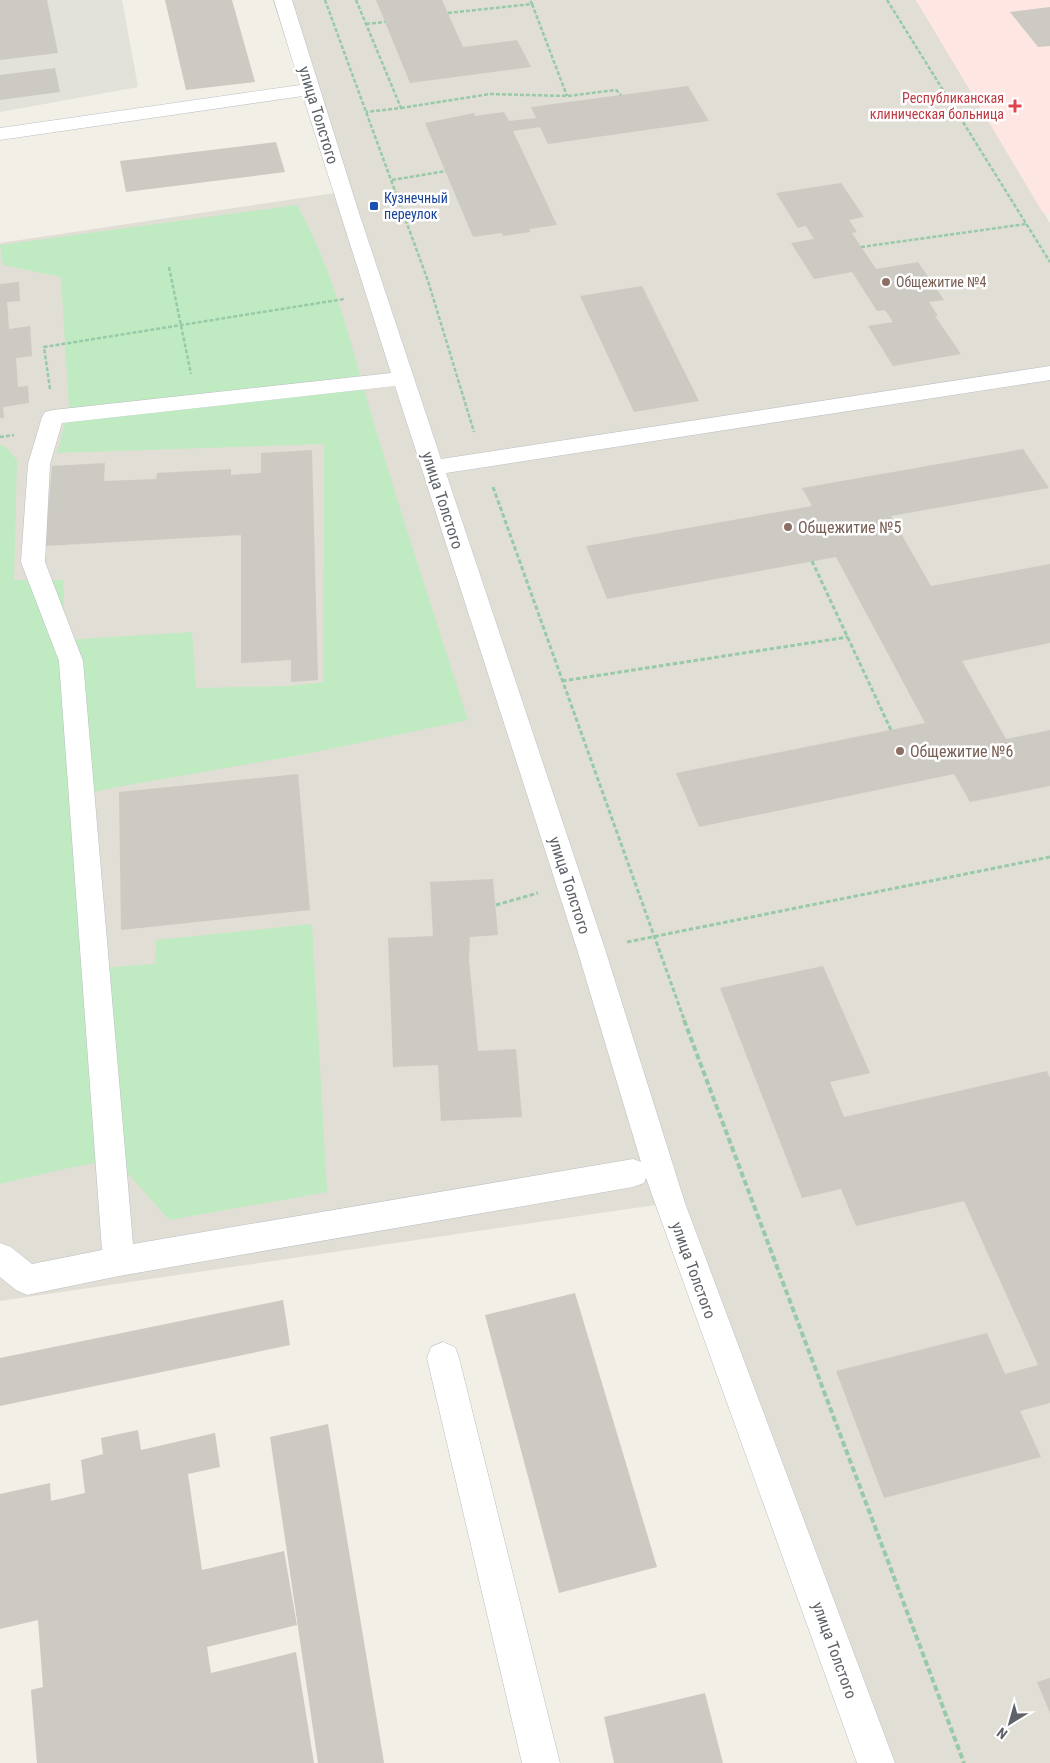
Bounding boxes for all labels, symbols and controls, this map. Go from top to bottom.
street label: улица Толстого [295,64,342,166]
place label: Республиканская клиническая больница [870,90,1004,122]
marker: Республиканская клиническая больница [1008,99,1022,113]
place label: Кузнечный переулок [384,190,448,222]
marker: Кузнечный переулок [368,200,380,212]
place label: Общежитие №4 [896,274,987,290]
marker: Общежитие №4 [880,276,892,288]
street label: улица Толстого [418,449,467,551]
place label: Общежитие №5 [798,518,901,537]
marker: Общежитие №5 [782,521,794,533]
place label: Общежитие №6 [910,742,1013,761]
marker: Общежитие №6 [894,745,906,757]
street label: улица Толстого [545,834,594,936]
street label: улица Толстого [667,1219,720,1321]
street label: улица Толстого [808,1599,861,1701]
north arrow [985,1698,1035,1748]
text: N [994,1724,1010,1742]

